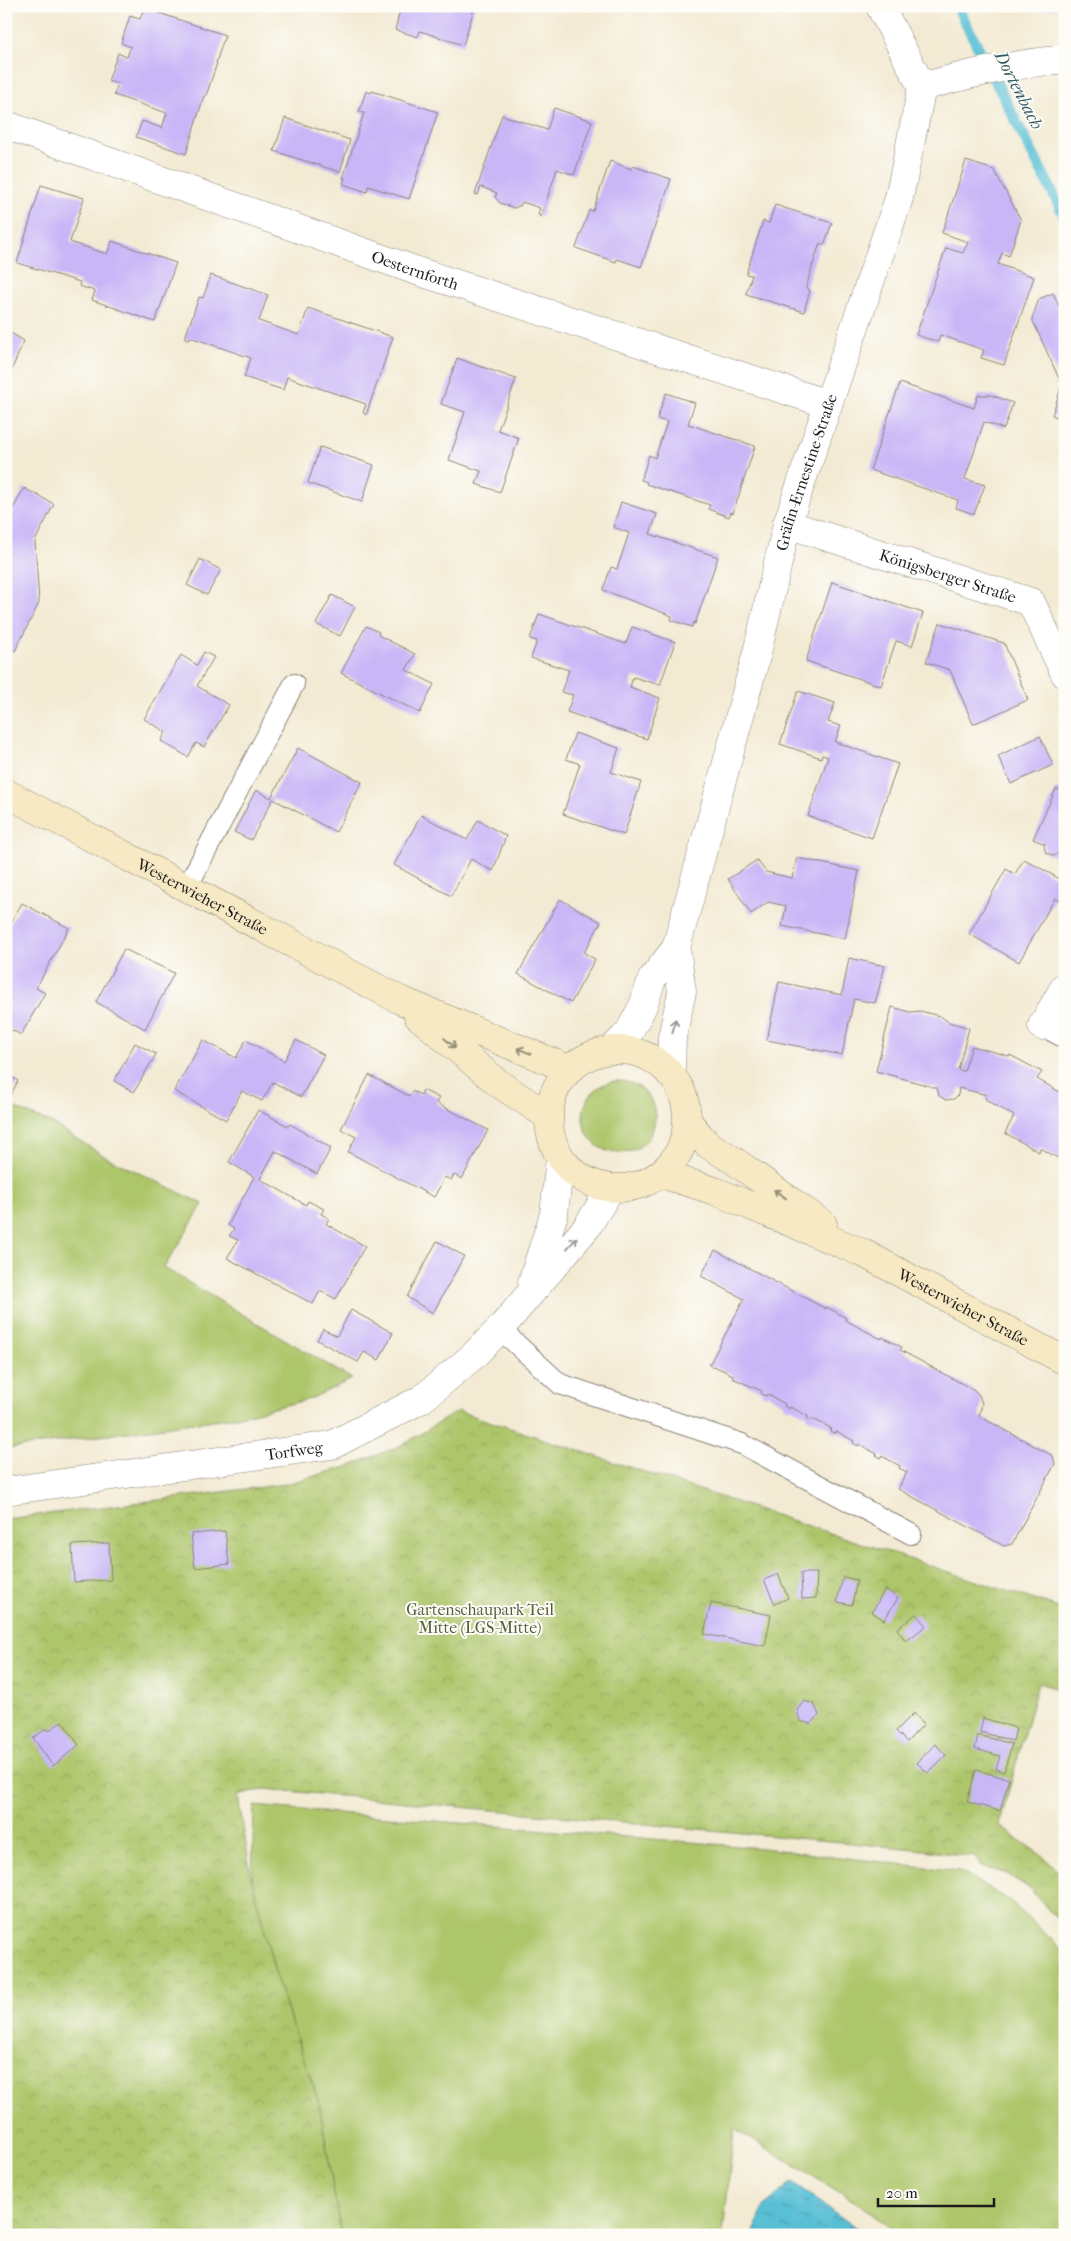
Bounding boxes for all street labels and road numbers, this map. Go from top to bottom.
street label: Oesternforth [369,247,461,294]
street label: Gräfin-Ernestine-Straße [772,391,841,553]
street label: Königsberger Straße [877,545,1019,607]
street label: Westerwieher Straße [133,854,271,939]
street label: Westerwieher Straße [894,1264,1032,1350]
street label: Torfweg [264,1437,325,1464]

